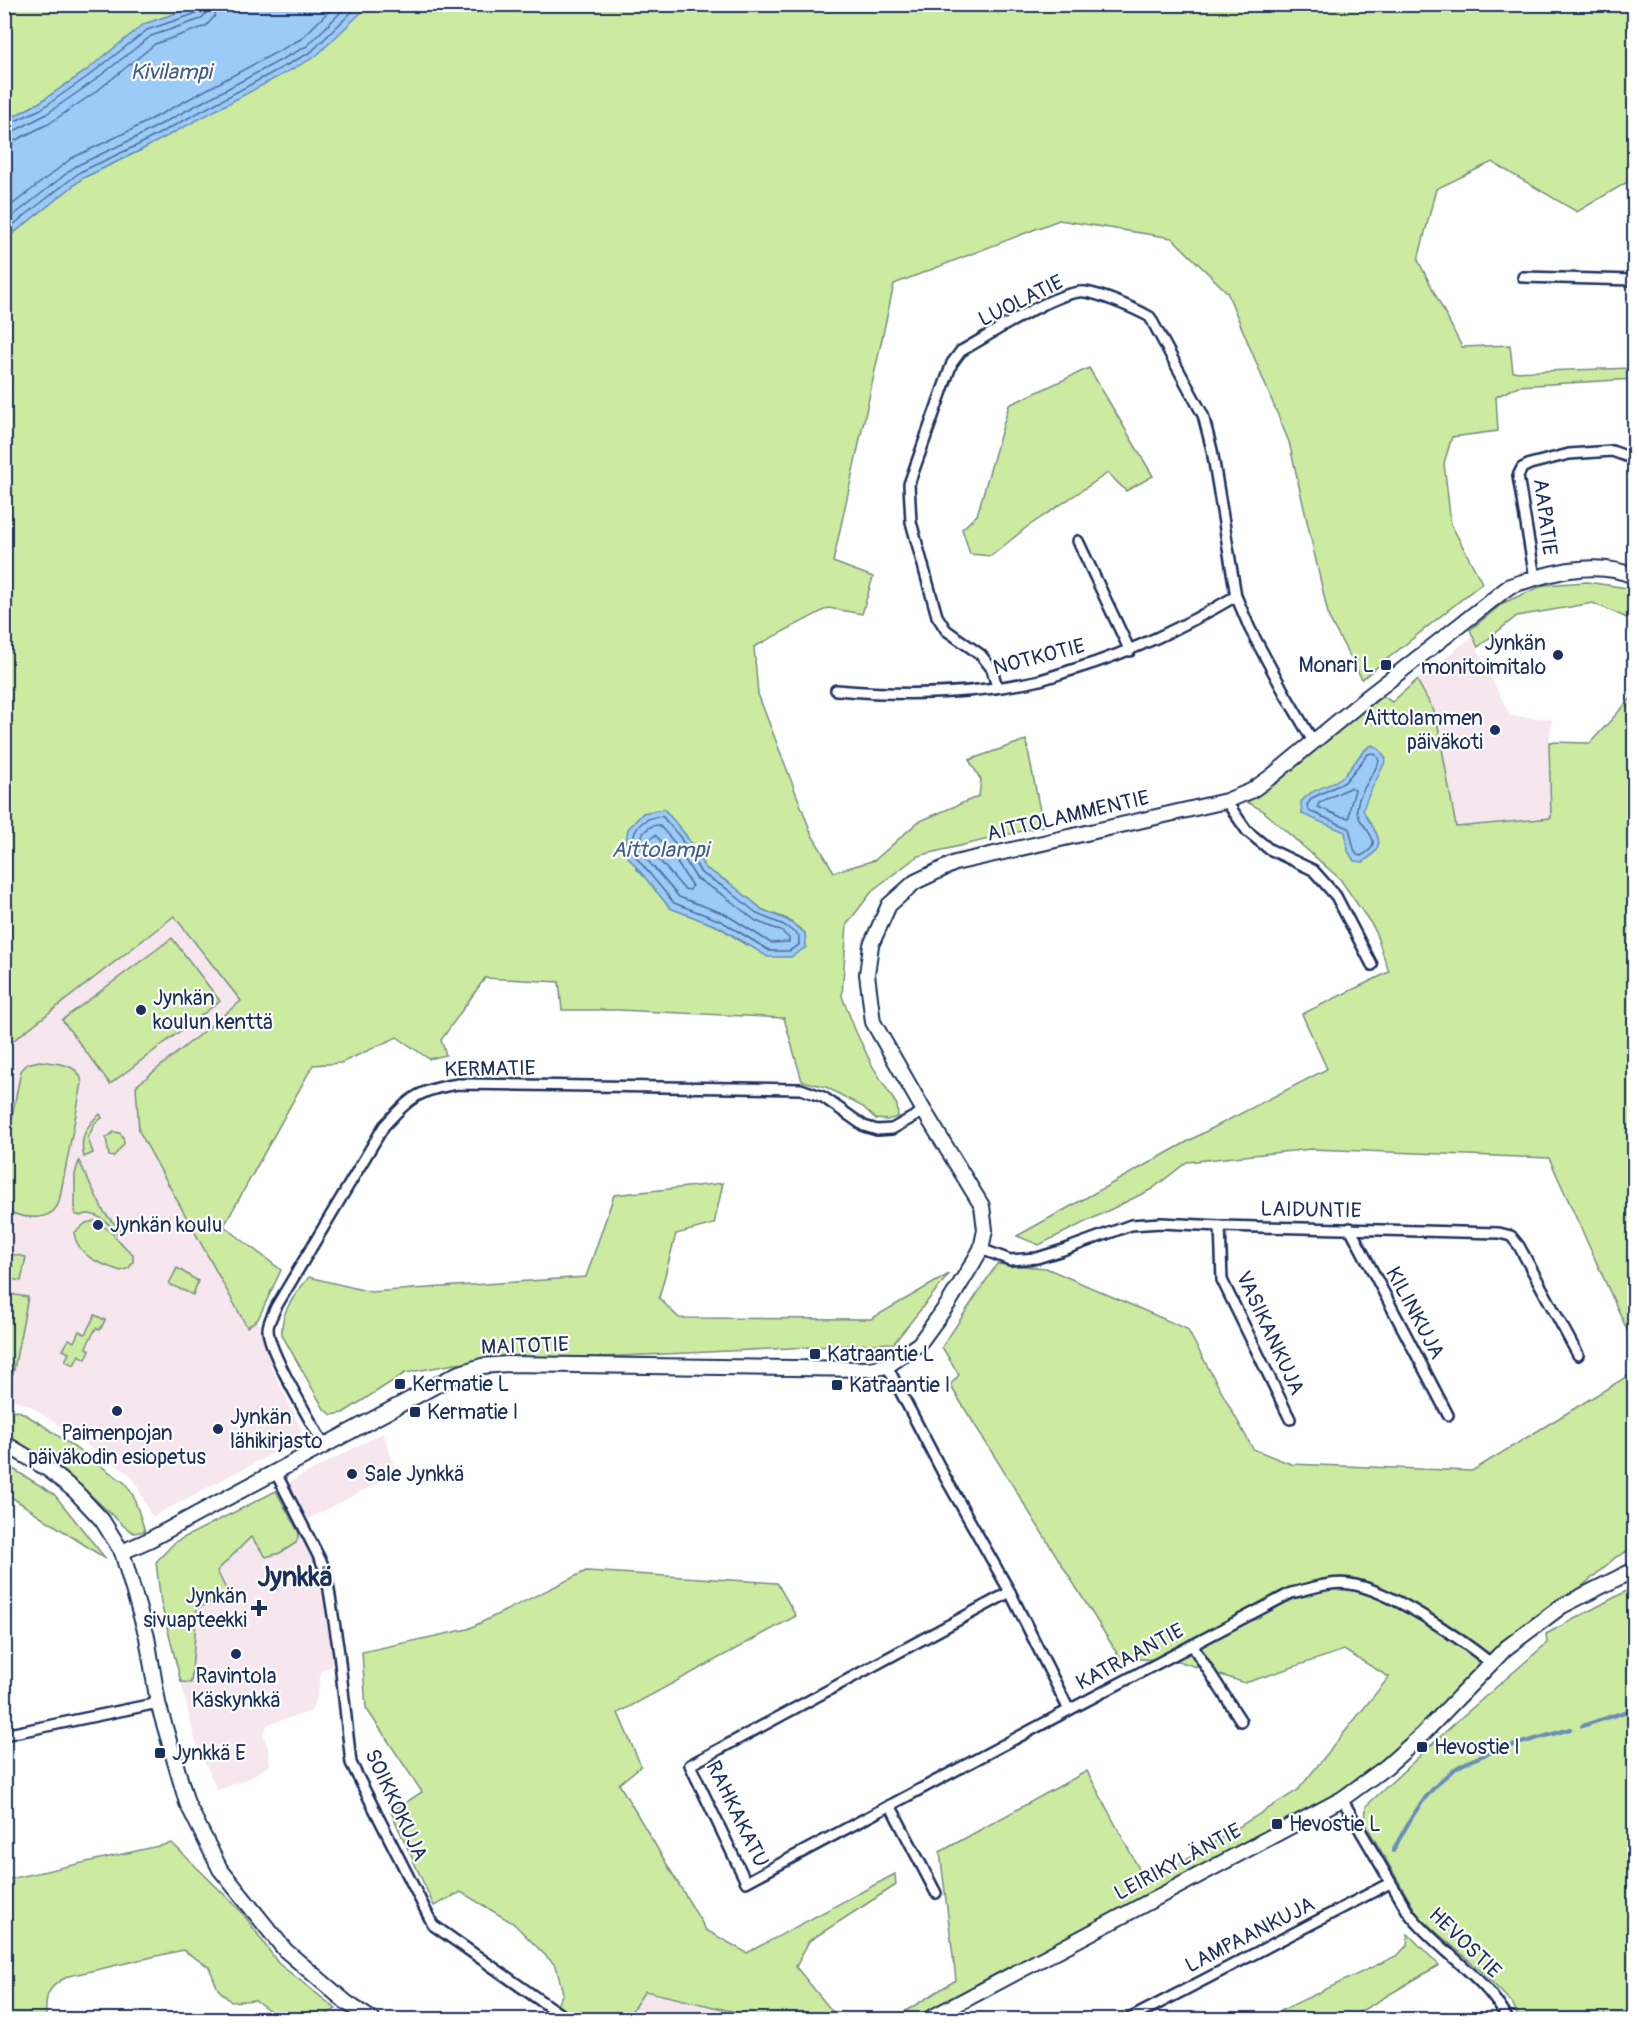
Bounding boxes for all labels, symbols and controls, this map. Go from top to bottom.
water label: Kivilampi [131,58,215,86]
street label: LUOLATIE [974,269,1068,333]
street label: AAPATIE [1527,477,1563,557]
place label: Jynkän monitoimitalo [1421,630,1546,681]
street label: NOTKOTIE [990,633,1088,681]
marker: Jynkän monitoimitalo [1551,648,1565,662]
place label: Monari L [1299,652,1374,679]
marker: Monari L [1379,658,1393,672]
place label: Aittolammen päiväkoti [1364,705,1483,756]
marker: Aittolammen päiväkoti [1488,723,1502,737]
street label: AITTOLAMMENTIE [984,784,1152,848]
water label: Aittolampi [611,836,712,864]
place label: Jynkän koulun kenttä [153,985,273,1036]
marker: Jynkän koulun kenttä [134,1003,148,1017]
street label: KERMATIE [444,1055,536,1083]
street label: LAIDUNTIE [1260,1196,1362,1224]
place label: Jynkän koulu [110,1212,222,1239]
marker: Jynkän koulu [91,1218,105,1232]
street label: KILINKUJA [1379,1262,1451,1364]
street label: VASIKANKUJA [1230,1267,1310,1399]
street label: MAITOTIE [480,1331,570,1361]
place label: Katraantie L [827,1341,934,1368]
marker: Katraantie L [808,1347,822,1361]
place label: Kermatie L [412,1371,509,1398]
place label: Katraantie I [849,1372,950,1399]
marker: Kermatie L [393,1377,407,1391]
marker: Katraantie I [830,1378,844,1392]
place label: Kermatie I [427,1399,518,1426]
marker: Paimenpojan päiväkodin esiopetus [110,1404,124,1418]
place label: Jynkän lähikirjasto [230,1404,323,1455]
marker: Kermatie I [408,1405,422,1419]
place label: Paimenpojan päiväkodin esiopetus [28,1420,206,1471]
marker: Jynkän lähikirjasto [211,1422,225,1436]
place label: Sale Jynkkä [364,1461,464,1488]
marker: Sale Jynkkä [345,1467,359,1481]
district label: Jynkkä [257,1561,333,1594]
place label: Jynkän sivuapteekki [143,1583,247,1634]
marker: Jynkän sivuapteekki [252,1601,266,1615]
street label: KATRAANTIE [1071,1617,1189,1697]
marker: Ravintola Käskynkkä [229,1647,243,1661]
place label: Ravintola Käskynkkä [191,1663,281,1714]
place label: Hevostie I [1434,1734,1520,1761]
place label: Jynkkä E [172,1740,246,1767]
marker: Hevostie I [1415,1740,1429,1754]
street label: SOIKKOKUJA [358,1745,434,1865]
marker: Jynkkä E [153,1746,167,1760]
street label: RAHKAKATU [700,1756,774,1872]
place label: Hevostie L [1289,1811,1381,1838]
street label: LEIRIKYLÄNTIE [1110,1817,1246,1907]
marker: Hevostie L [1270,1817,1284,1831]
street label: LAMPAANKUJA [1181,1891,1319,1979]
street label: HEVOSTIE [1423,1902,1507,1984]

